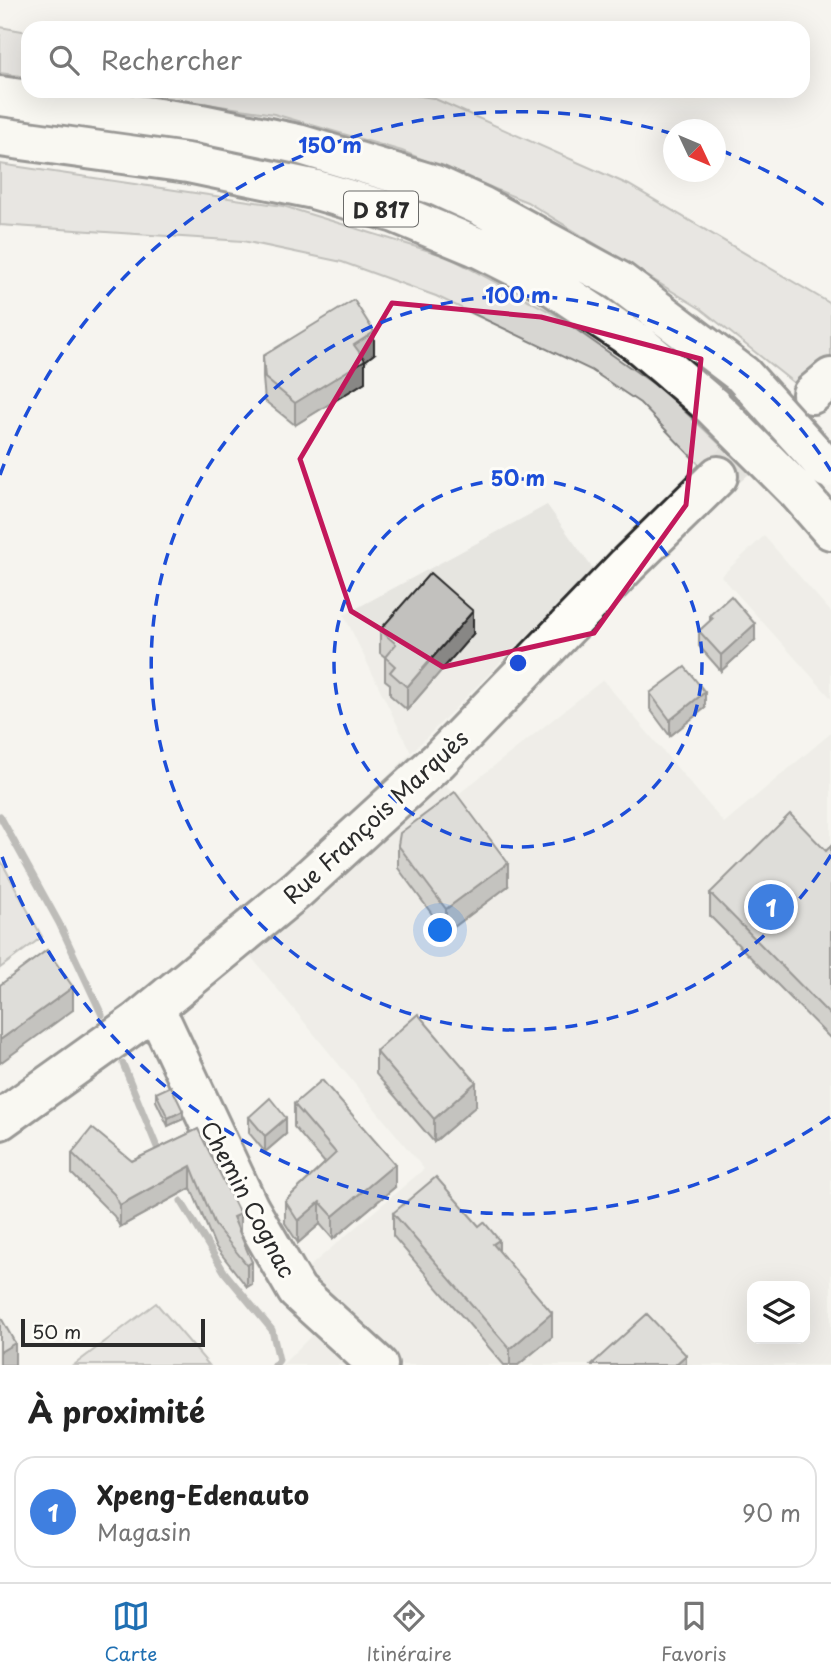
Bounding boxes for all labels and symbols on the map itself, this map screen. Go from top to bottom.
north arrow [663,119,726,182]
text: 150 m [298,128,362,160]
road number: D 817 [344,192,418,227]
text: 100 m [485,278,551,310]
text: 50 m [491,461,545,493]
centre of rings [506,651,530,675]
street label: Rue François Marquès [274,721,476,911]
pin: 1 [748,881,794,933]
your location [423,913,457,947]
street label: Chemin Cognac [193,1114,305,1284]
scale bar [21,1316,205,1348]

